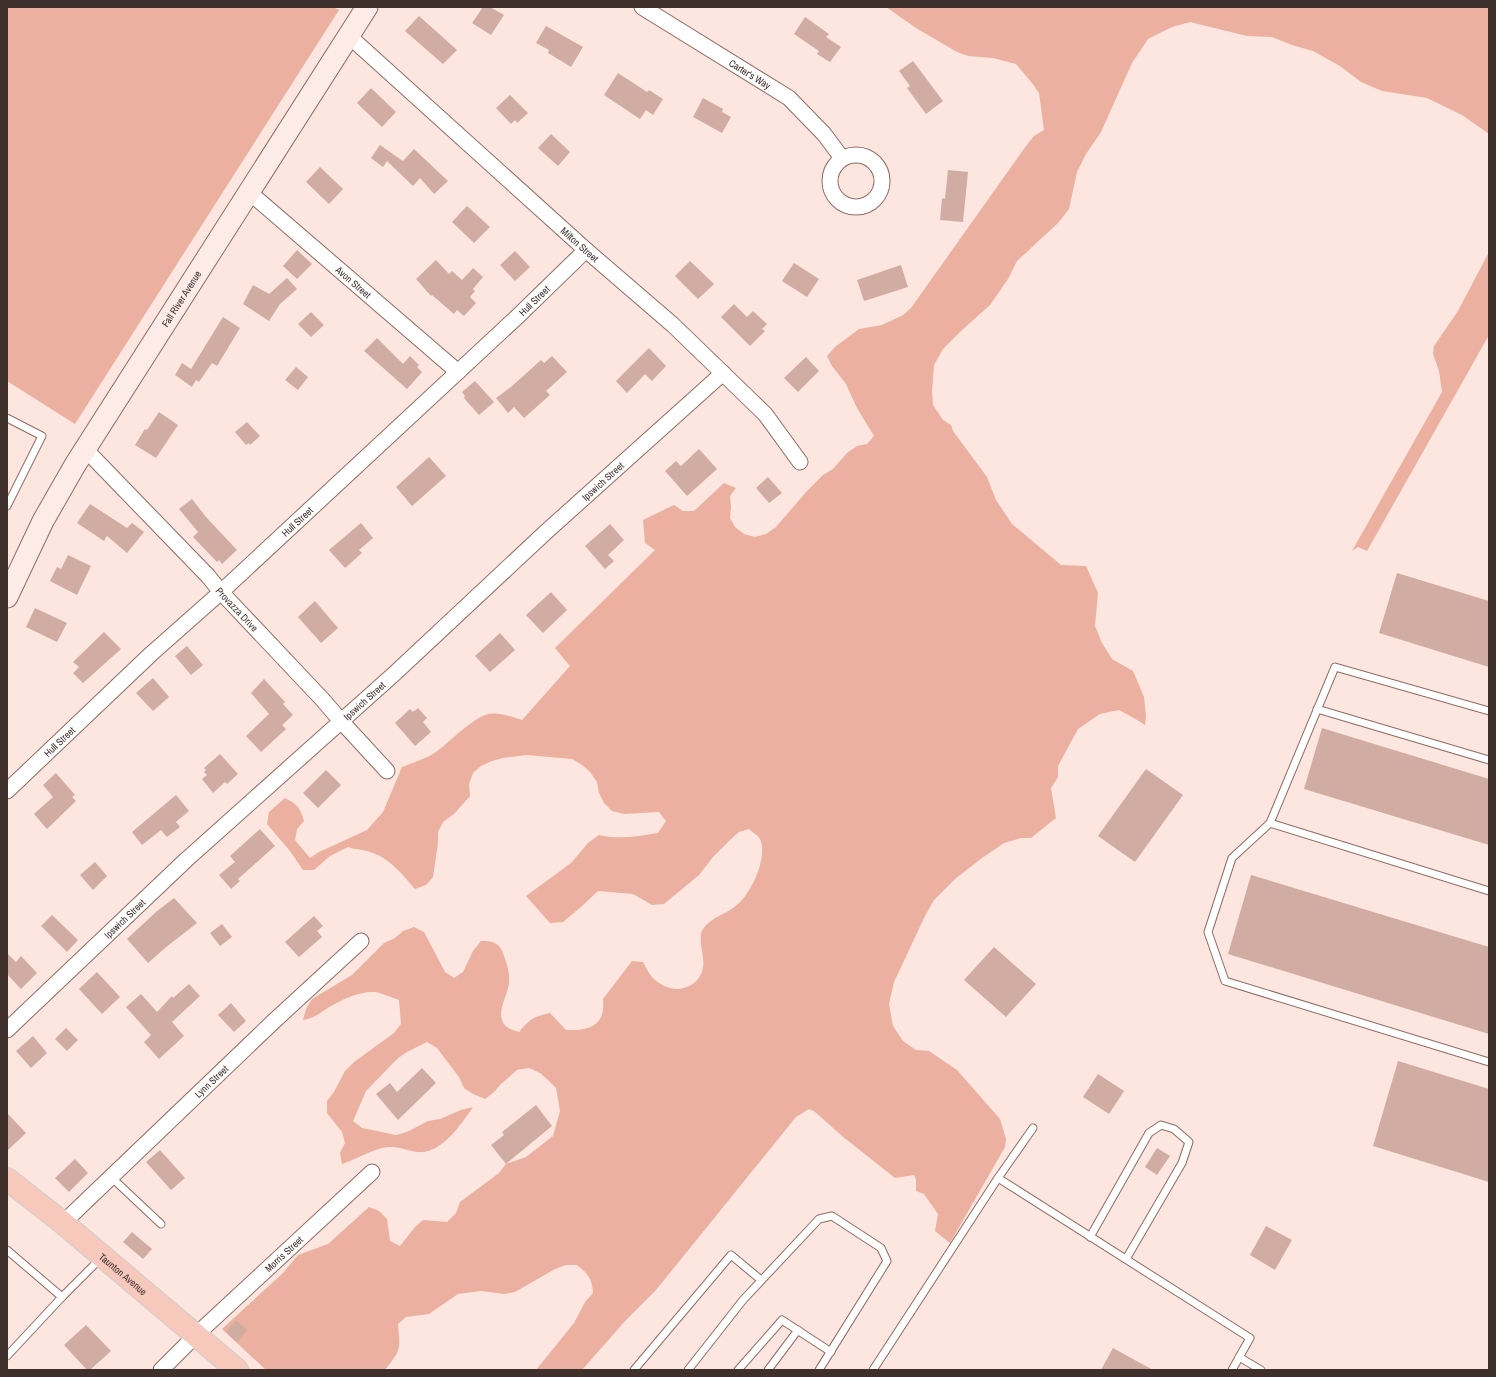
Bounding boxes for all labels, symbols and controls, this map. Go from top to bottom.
street label: Carter's Way [727,56,774,92]
street label: Milton Street [558,224,602,265]
street label: Avon Street [332,263,375,301]
street label: Fall River Avenue [158,268,204,329]
street label: Hull Street [516,282,553,319]
street label: Ipswich Street [579,458,627,503]
street label: Hull Street [279,503,316,539]
street label: Provazza Drive [213,584,261,634]
street label: Ipswich Street [341,678,389,723]
street label: Hull Street [41,723,78,759]
street label: Ipswich Street [101,895,148,941]
street label: Lynn Street [192,1062,231,1100]
street label: Morris Street [262,1232,306,1275]
street label: Taunton Avenue [96,1250,150,1298]

